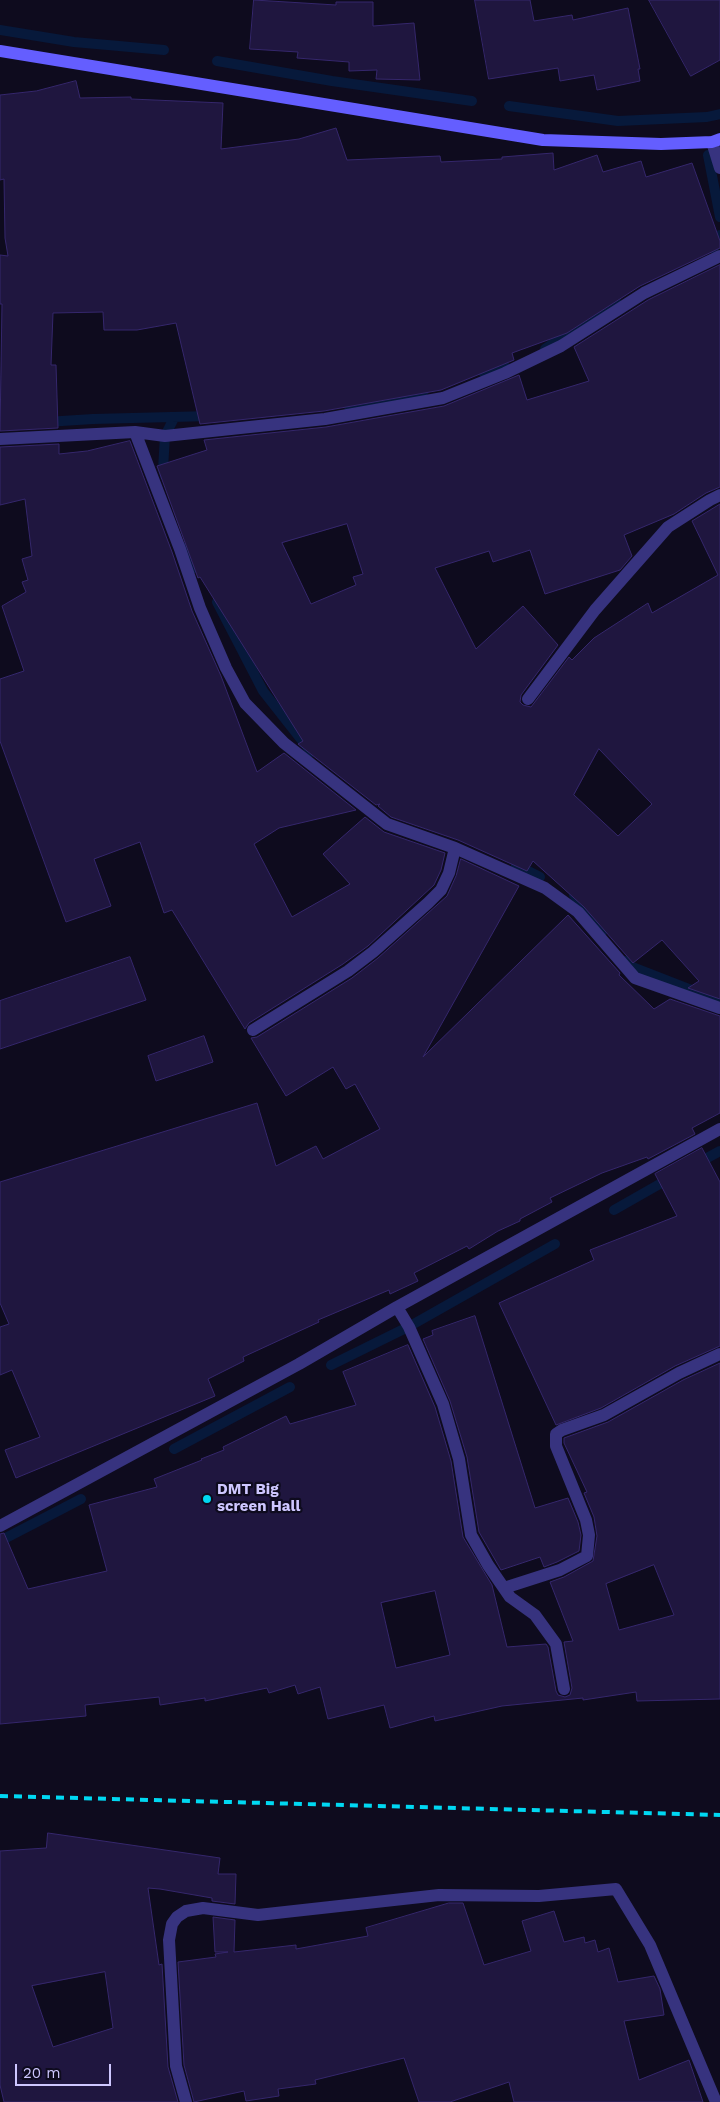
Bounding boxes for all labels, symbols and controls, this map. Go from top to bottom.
place label: DMT Big screen Hall [217,1481,300,1516]
marker: DMT Big screen Hall [201,1493,213,1505]
scale bar [18,2054,114,2086]
text: 20 m [23,2064,61,2082]

